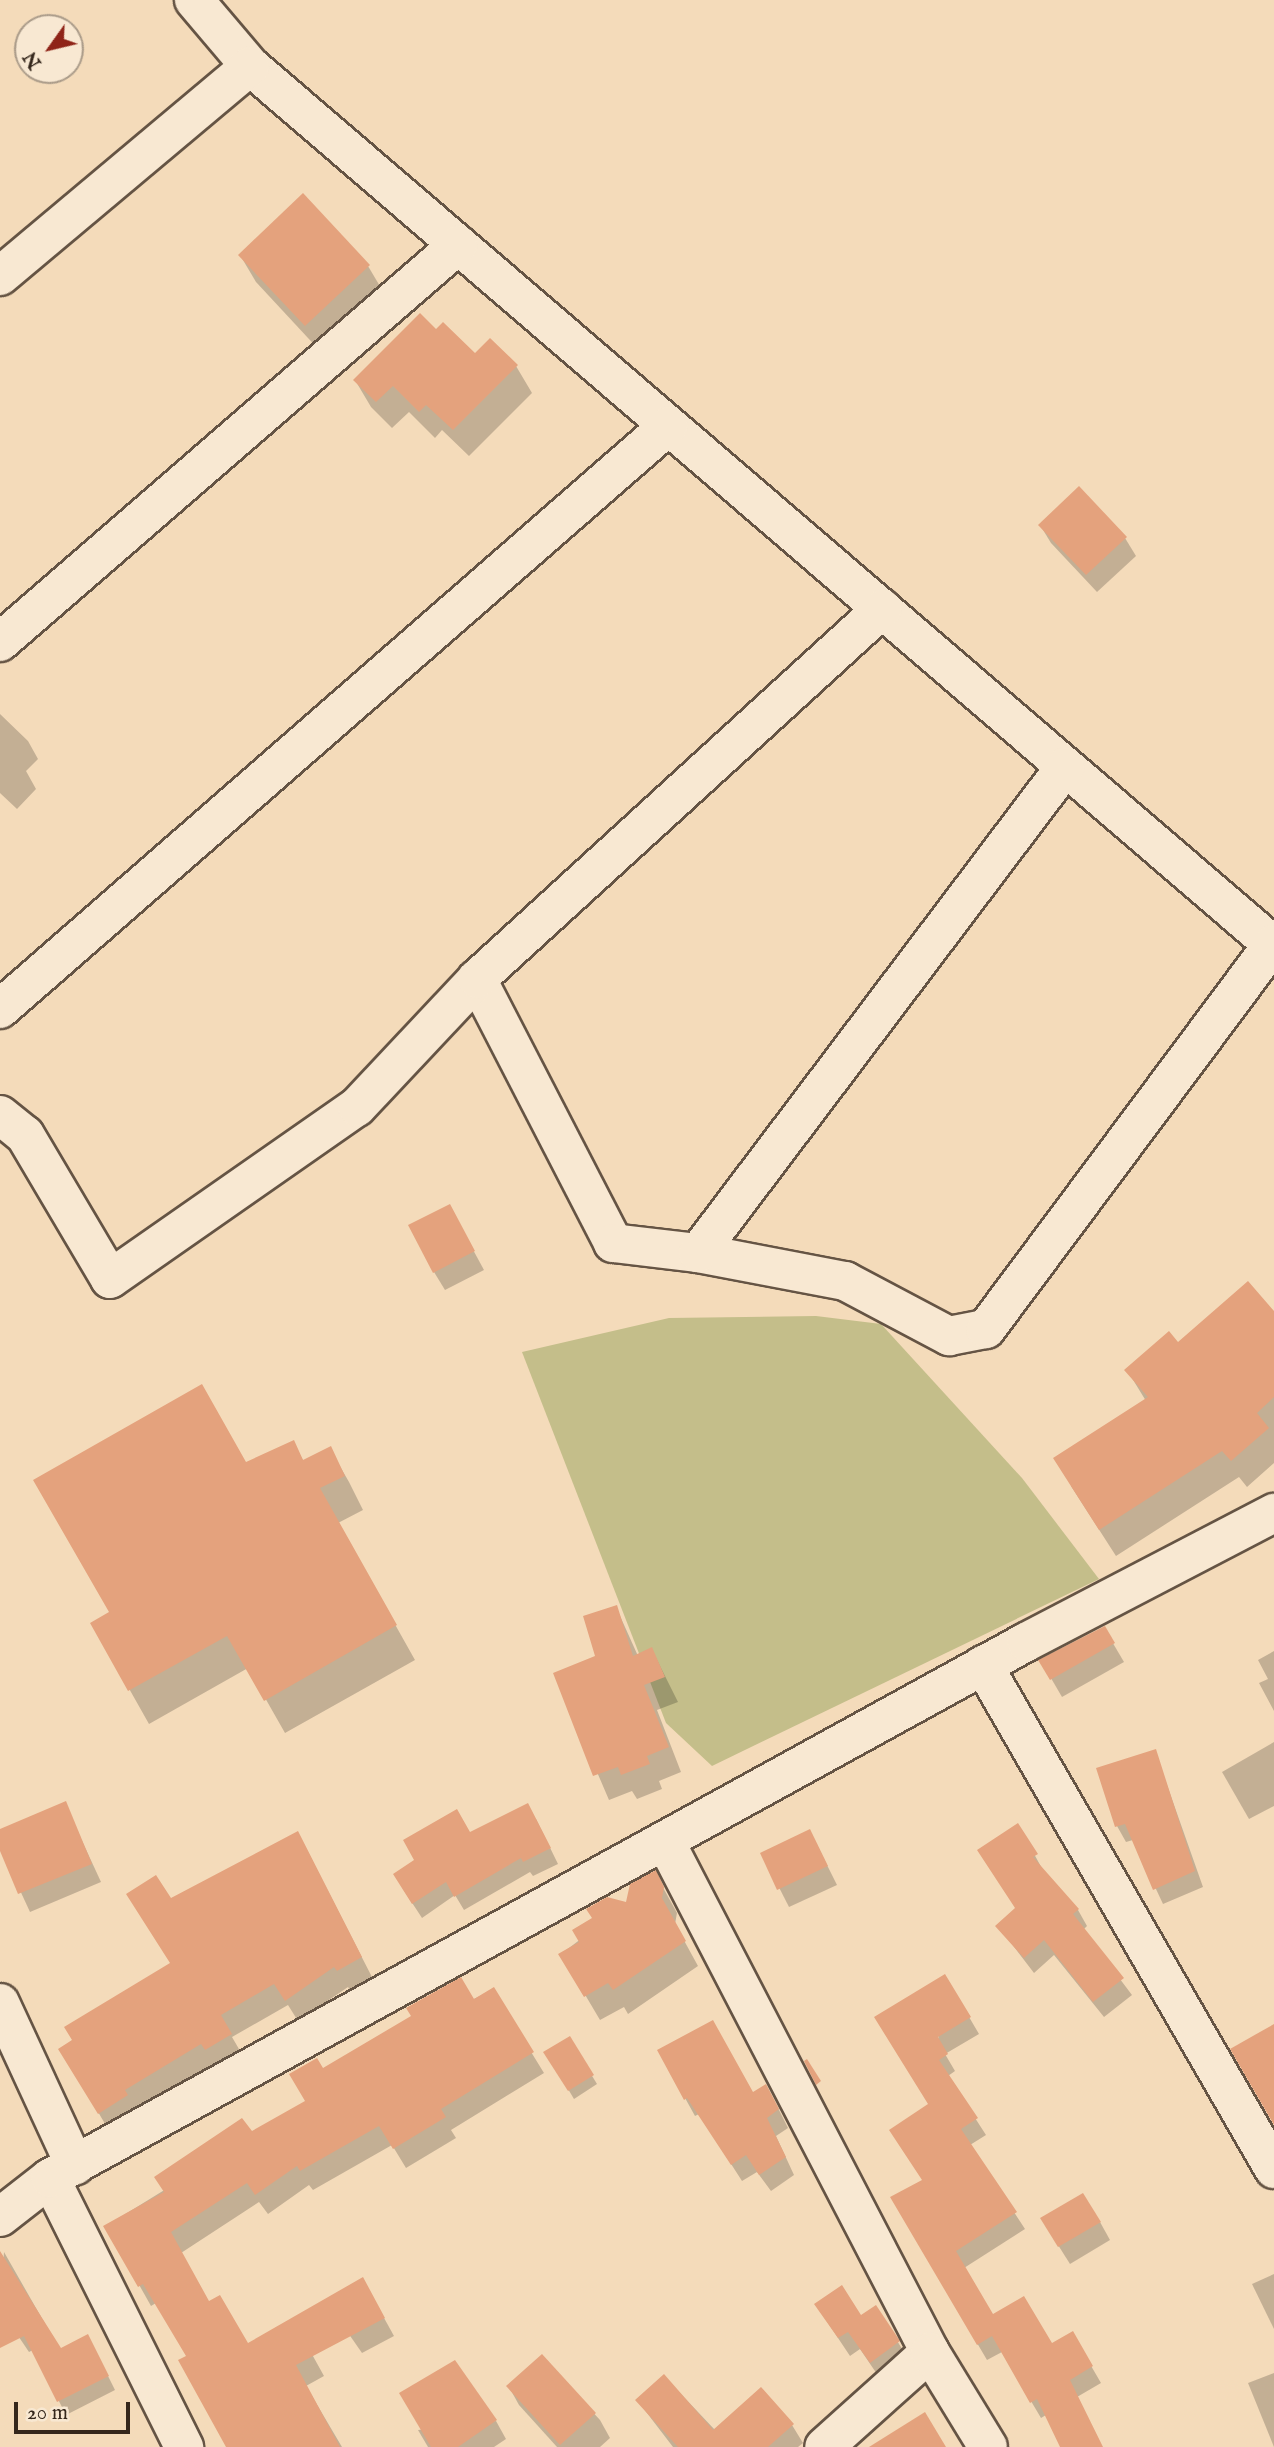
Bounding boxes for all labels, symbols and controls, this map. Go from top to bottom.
north arrow [14,14,84,84]
text: N [19,46,48,73]
scale bar [18,2388,133,2432]
text: 20 m [27,2400,68,2427]

